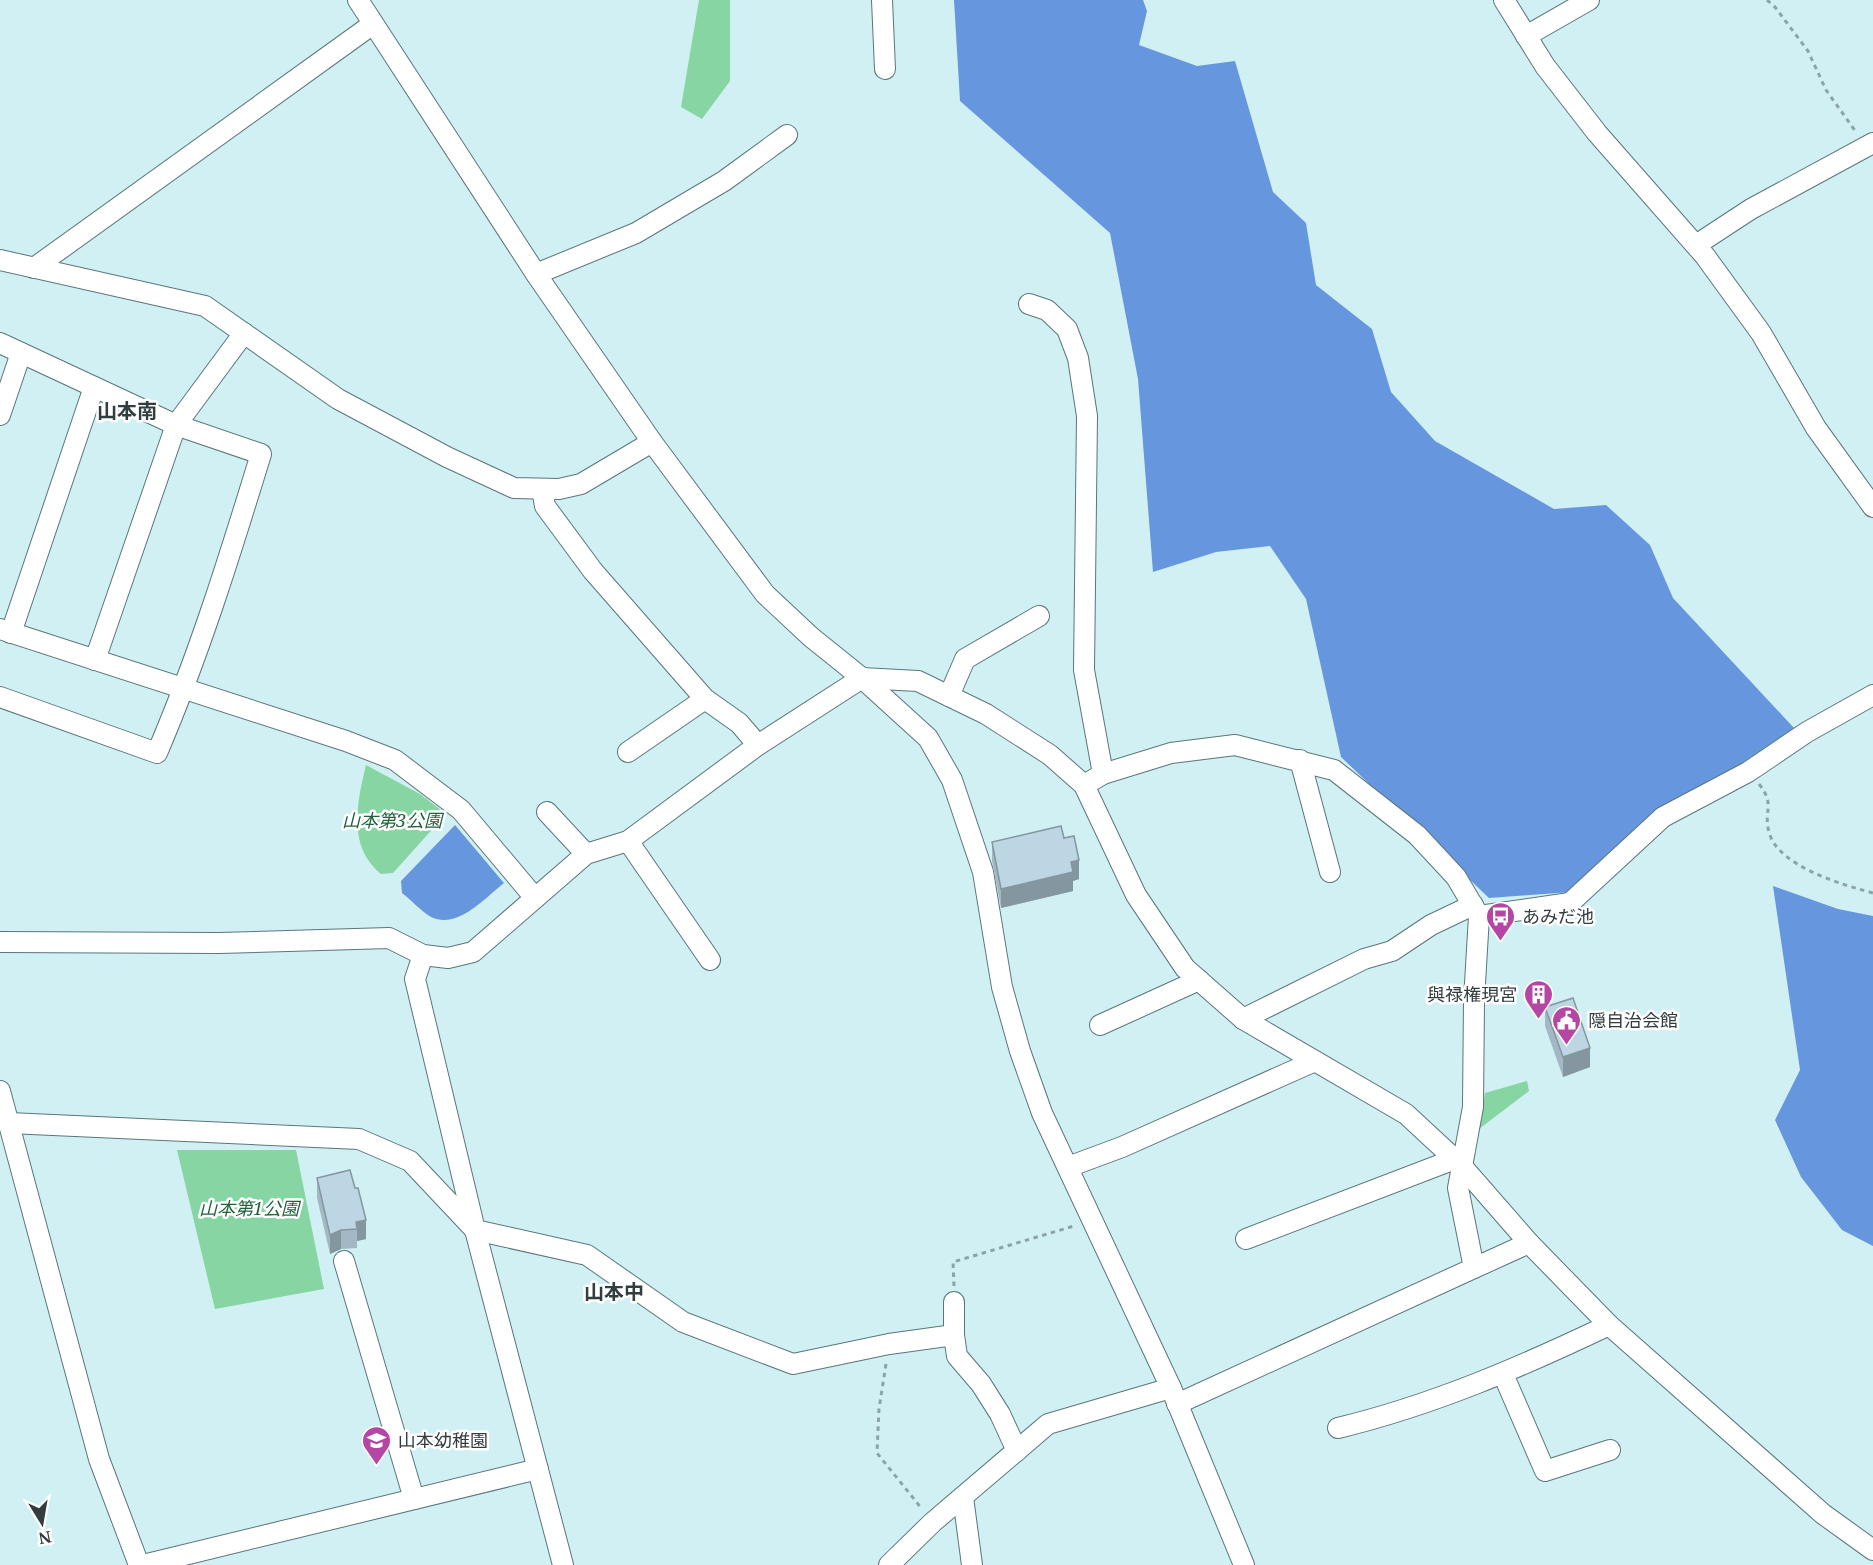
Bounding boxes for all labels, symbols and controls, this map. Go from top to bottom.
district label: 山本南 [97,397,157,424]
park label: 山本第3公園 [342,808,445,832]
bus stop icon: あみだ池 [1485,900,1517,942]
place label: あみだ池 [1522,904,1594,928]
building icon: 與禄権現宮 [1522,978,1554,1020]
place label: 與禄権現宮 [1427,982,1517,1006]
public building icon: 隠自治会館 [1551,1004,1583,1046]
place label: 隠自治会館 [1588,1008,1678,1032]
park label: 山本第1公園 [199,1196,302,1220]
district label: 山本中 [584,1278,644,1305]
school or university icon: 山本幼稚園 [361,1424,393,1466]
place label: 山本幼稚園 [398,1428,488,1452]
north arrow [12,1493,72,1553]
text: N [36,1526,53,1550]

